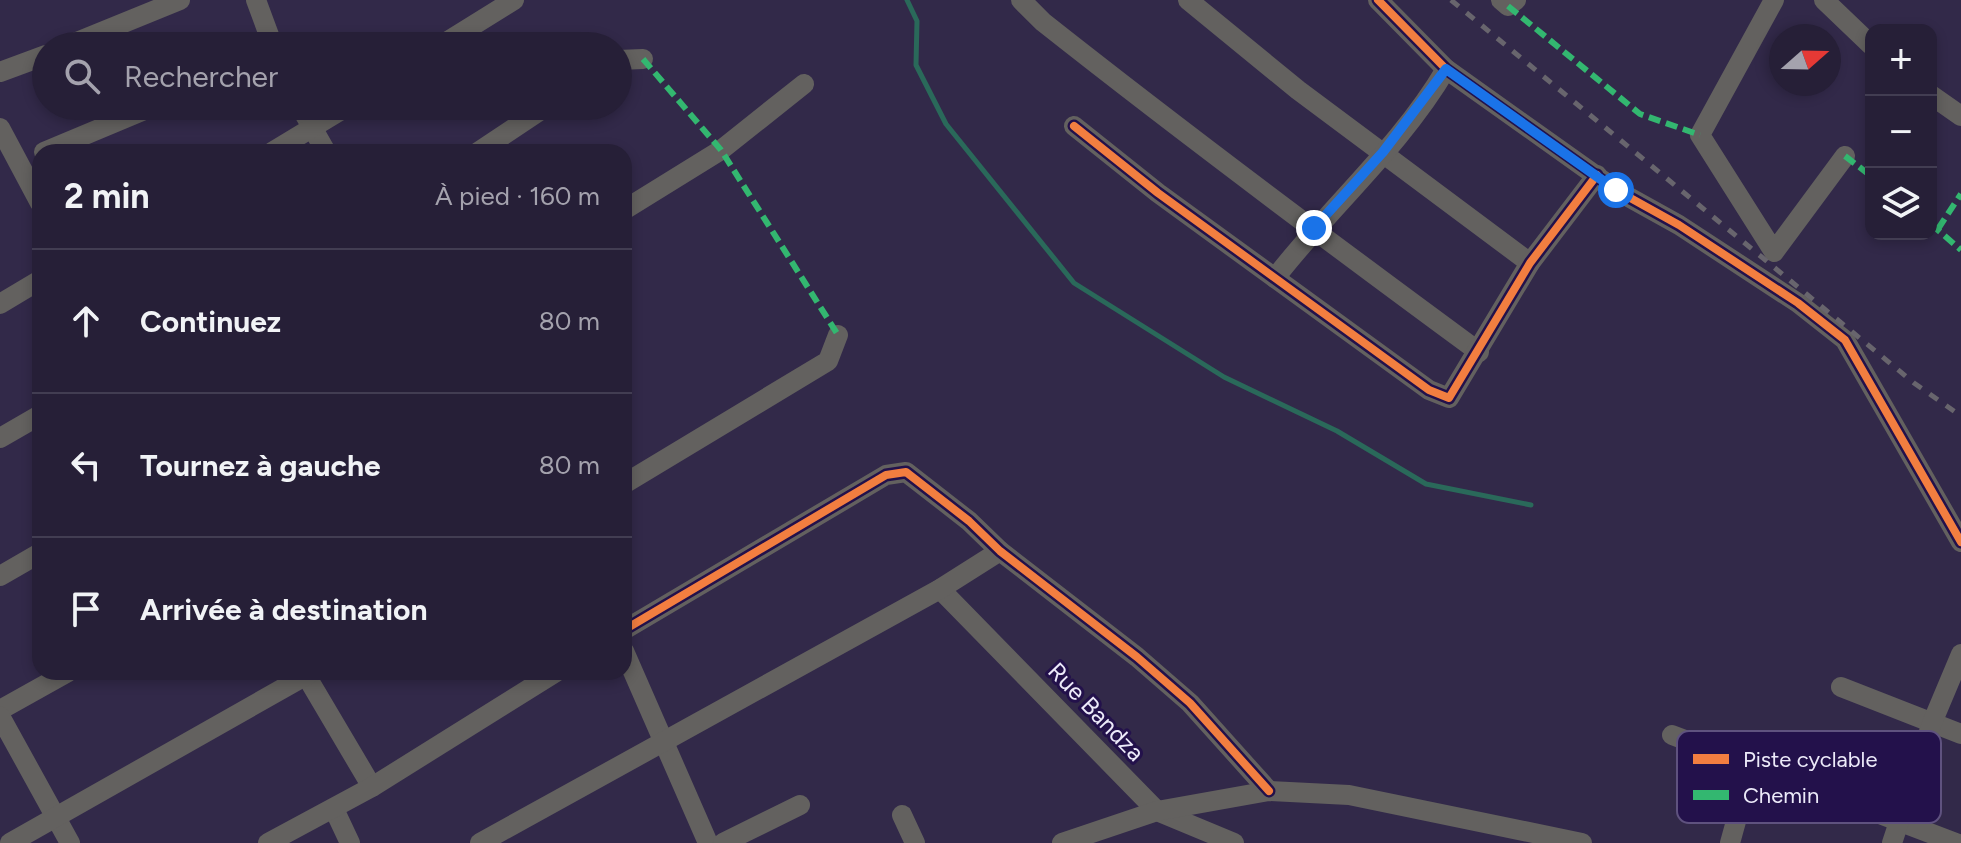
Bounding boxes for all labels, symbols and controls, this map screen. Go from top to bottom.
north arrow [1769,24,1841,96]
map controls [1865,24,1937,240]
button: + [1865,24,1937,96]
search box [32,32,632,120]
icon: search [60,54,104,98]
text: Rechercher [124,58,278,95]
button: − [1865,96,1937,168]
button: layers [1865,168,1937,240]
route start [1598,172,1634,208]
text: 2 min [64,176,150,217]
text: À pied · 160 m [435,180,600,212]
route end [1296,210,1332,246]
icon: ahead [64,299,108,343]
text: Continuez [140,303,281,340]
text: 80 m [539,305,600,337]
icon: left [64,443,108,487]
text: Tournez à gauche [140,447,381,484]
text: 80 m [539,449,600,481]
icon: arrive [64,587,108,631]
text: Arrivée à destination [140,591,427,628]
street label: Rue Bandza [1042,656,1150,767]
legend [1677,731,1941,823]
text: Piste cyclable [1743,746,1877,773]
text: Chemin [1743,782,1819,809]

